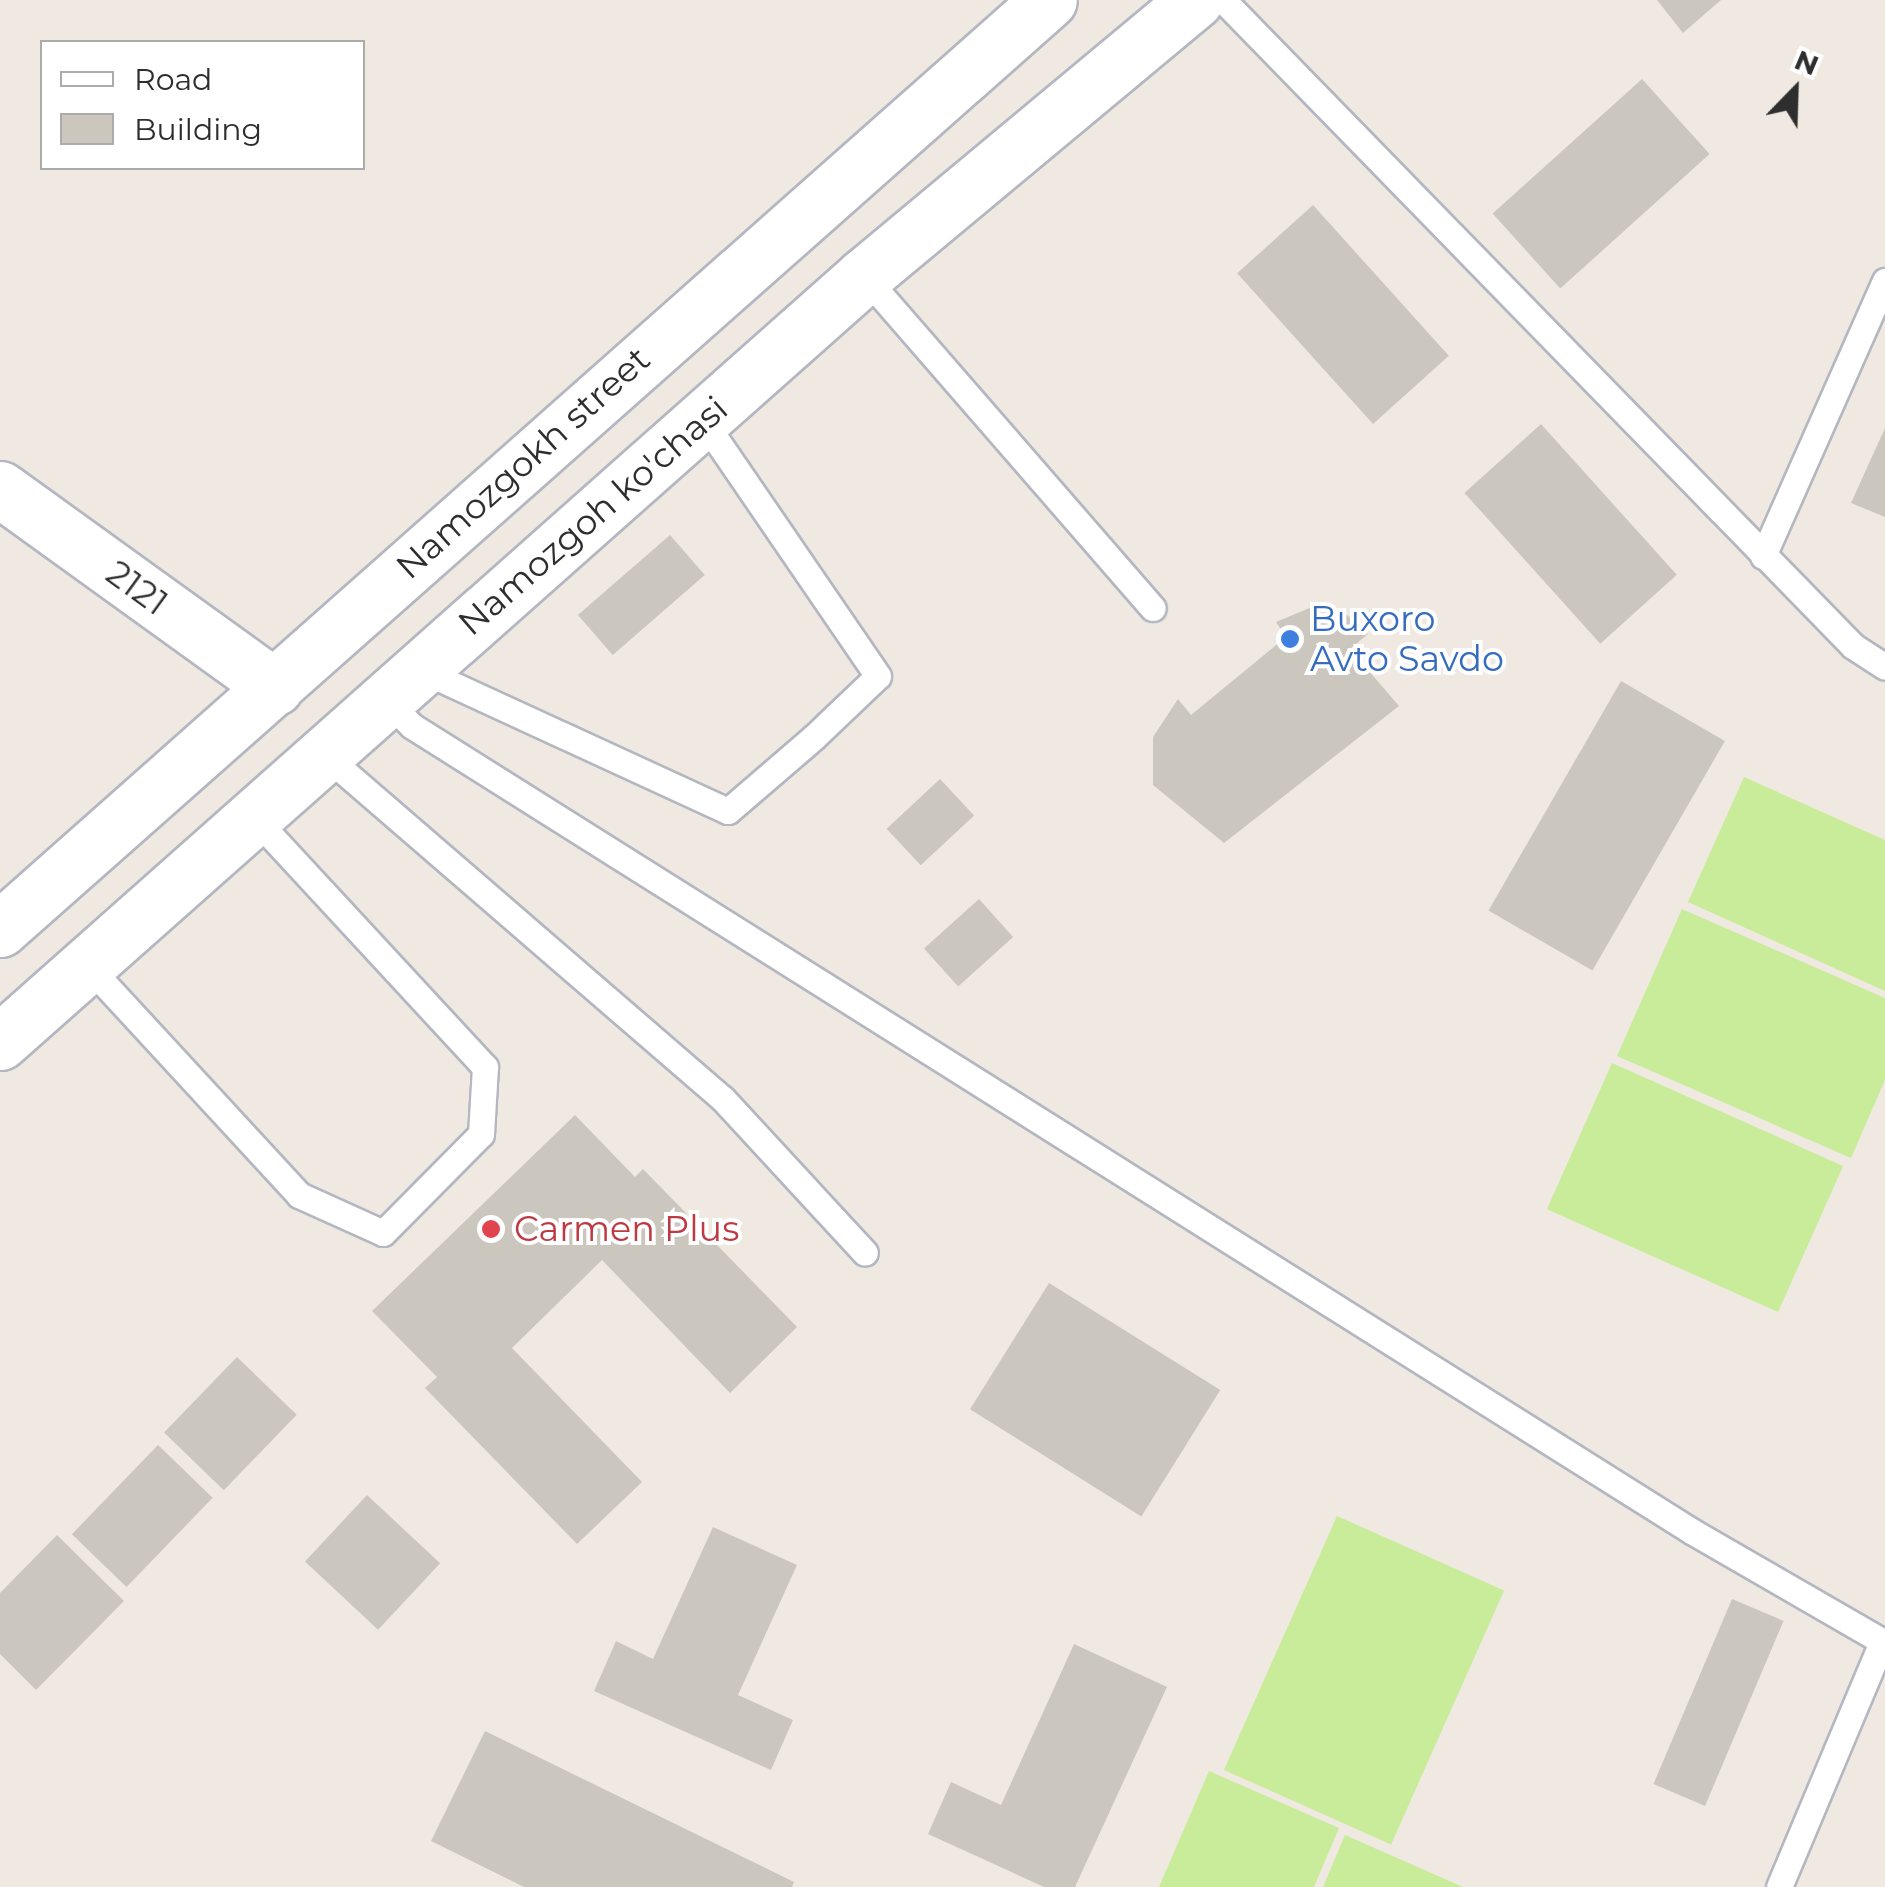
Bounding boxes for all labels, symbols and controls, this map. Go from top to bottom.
legend [40,40,365,170]
north arrow [1745,40,1845,140]
text: N [1790,42,1824,82]
text: Road [134,61,212,98]
text: Building [134,111,262,148]
street label: Namozgokh street [388,338,658,588]
street label: Namozgoh ko'chasi [450,388,736,644]
street label: 2121 [98,552,176,624]
place label: Buxoro Avto Savdo [1310,598,1504,680]
marker: Buxoro Avto Savdo [1279,628,1301,650]
place label: Carmen Plus [514,1208,739,1250]
marker: Carmen Plus [478,1216,504,1242]

